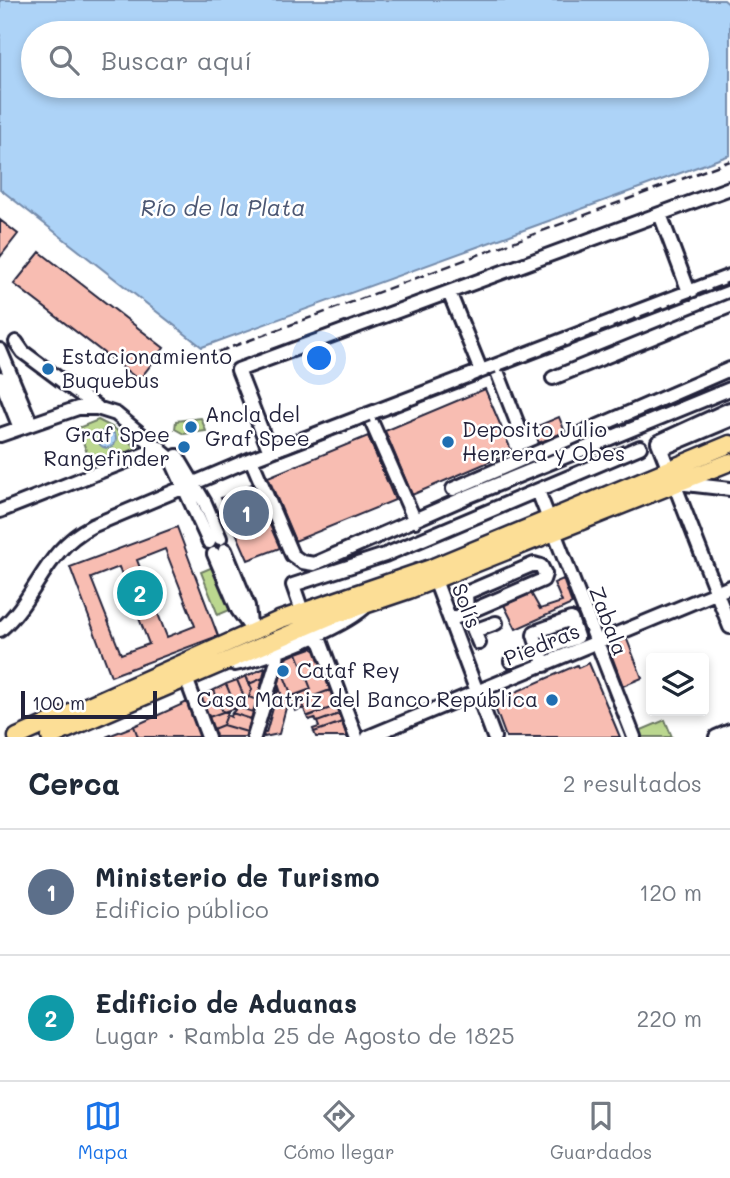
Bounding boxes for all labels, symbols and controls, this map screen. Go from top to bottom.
search box [21,21,709,98]
icon: search [45,41,83,79]
text: Buscar aquí [101,43,252,77]
water label: Río de la Plata [140,192,306,222]
your location [302,341,336,375]
place label: Estacionamiento Buquebus [62,342,232,393]
marker: Estacionamiento Buquebus [40,361,56,377]
place label: Ancla del Graf Spee [205,400,310,451]
place label: Deposito Julio Herrera y Obes [462,415,625,466]
marker: Ancla del Graf Spee [183,419,199,435]
place label: Graf Spee Rangefinder [44,420,170,471]
marker: Deposito Julio Herrera y Obes [440,434,456,450]
marker: Graf Spee Rangefinder [176,439,192,455]
pin: 1 [223,487,269,539]
pin: 2 [117,567,163,619]
street label: Solís [446,579,488,632]
street label: Zabala [584,582,635,659]
street label: Piedras [500,616,583,671]
map controls [646,653,709,716]
button: layers [646,653,709,716]
place label: Cataf Rey [297,656,400,683]
marker: Cataf Rey [275,663,291,679]
place label: Casa Matriz del Banco República [196,685,538,712]
scale bar [21,688,158,720]
text: 100 m [32,690,85,715]
marker: Casa Matriz del Banco República [544,692,560,708]
text: Cerca [28,763,120,803]
text: 2 resultados [563,768,702,798]
text: Ministerio de Turismo [95,860,380,894]
text: 1 [46,877,56,907]
text: 120 m [639,877,702,907]
text: Edificio público [95,894,269,924]
text: Edificio de Aduanas [95,986,357,1020]
text: 2 [45,1003,57,1033]
text: 220 m [636,1003,702,1033]
text: Lugar · Rambla 25 de Agosto de 1825 [95,1020,515,1050]
tab: Mapa [78,1097,128,1164]
tab: Cómo llegar [284,1097,395,1164]
tab: Guardados [550,1097,652,1164]

